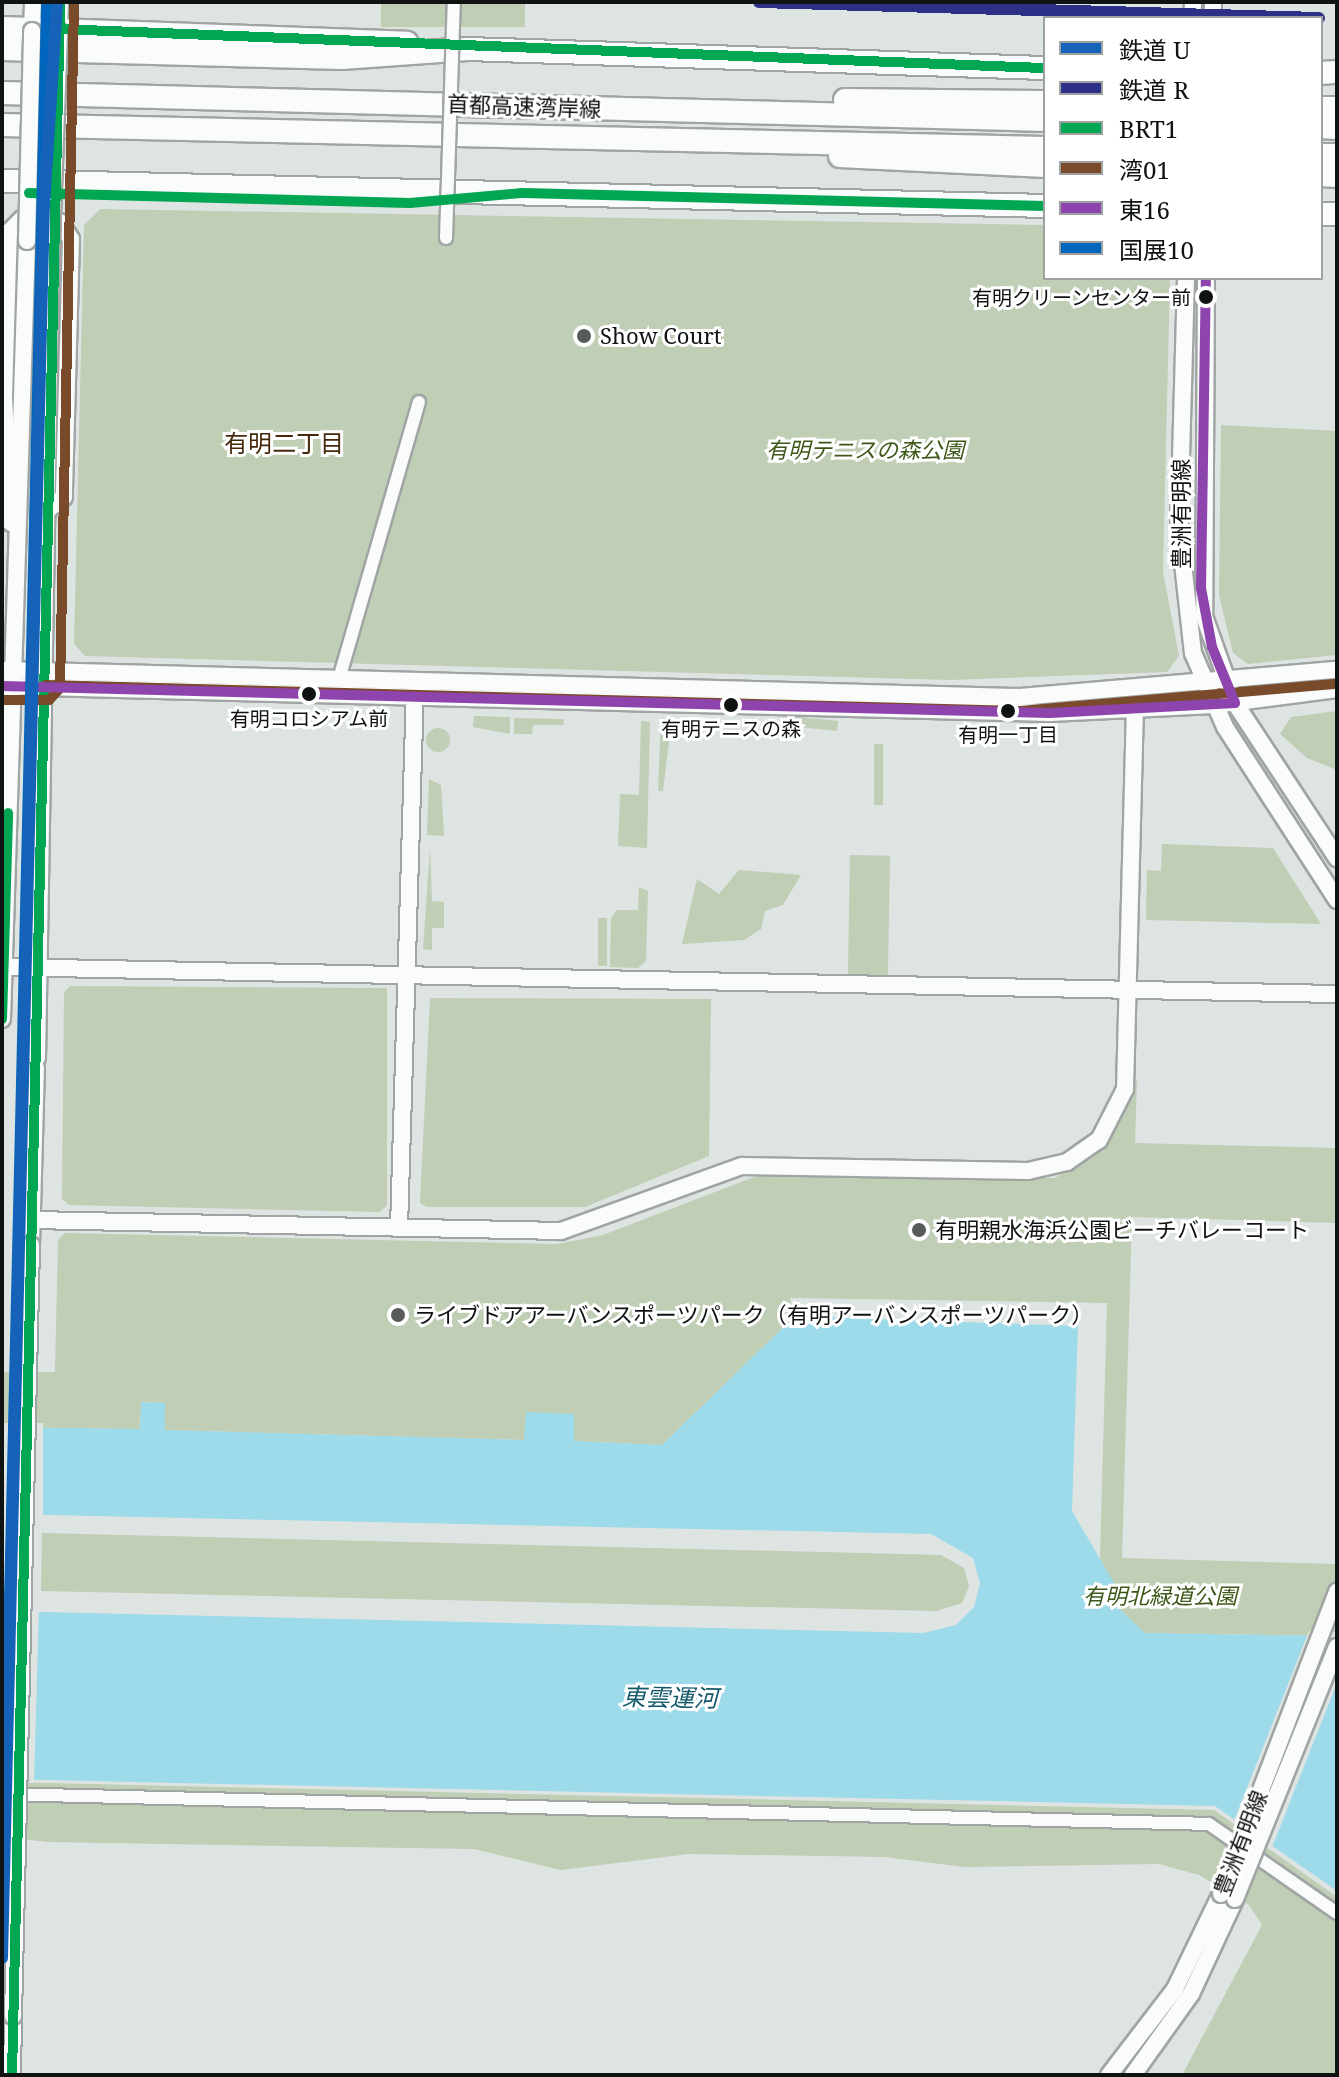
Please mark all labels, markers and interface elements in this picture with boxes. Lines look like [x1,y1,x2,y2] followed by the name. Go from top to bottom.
[1043,16,1323,280] legend
[1119,33,1190,66] text: 鉄道 U
[1119,73,1189,106] text: 鉄道 R
[447,90,601,122] street label: 首都高速湾岸線
[1119,112,1178,145] text: BRT1
[1119,153,1170,186] text: 湾01
[1119,193,1170,226] text: 東16
[1119,233,1194,266] text: 国展10
[971,285,1191,309] place label: 有明クリーンセンター前
[1198,289,1214,305] marker: 有明クリーンセンター前
[600,323,722,349] place label: Show Court
[575,327,593,345] marker: Show Court
[224,429,344,457] district label: 有明二丁目
[766,437,964,463] park label: 有明テニスの森公園
[1168,459,1194,569] street label: 豊洲有明線
[301,686,317,702] marker: 有明コロシアム前
[723,697,739,713] marker: 有明テニスの森
[1000,703,1016,719] marker: 有明一丁目
[229,706,389,730] place label: 有明コロシアム前
[661,716,801,740] place label: 有明テニスの森
[958,722,1058,746] place label: 有明一丁目
[935,1217,1309,1243] place label: 有明親水海浜公園ビーチバレーコート
[910,1221,928,1239] marker: 有明親水海浜公園ビーチバレーコート
[414,1302,1093,1328] place label: ライブドアアーバンスポーツパーク（有明アーバンスポーツパーク）
[389,1306,407,1324] marker: ライブドアアーバンスポーツパーク（有明アーバンスポーツパーク）
[1083,1583,1237,1609] park label: 有明北緑道公園
[622,1682,718,1712] water label: 東雲運河
[1208,1787,1272,1899] street label: 豊洲有明線

